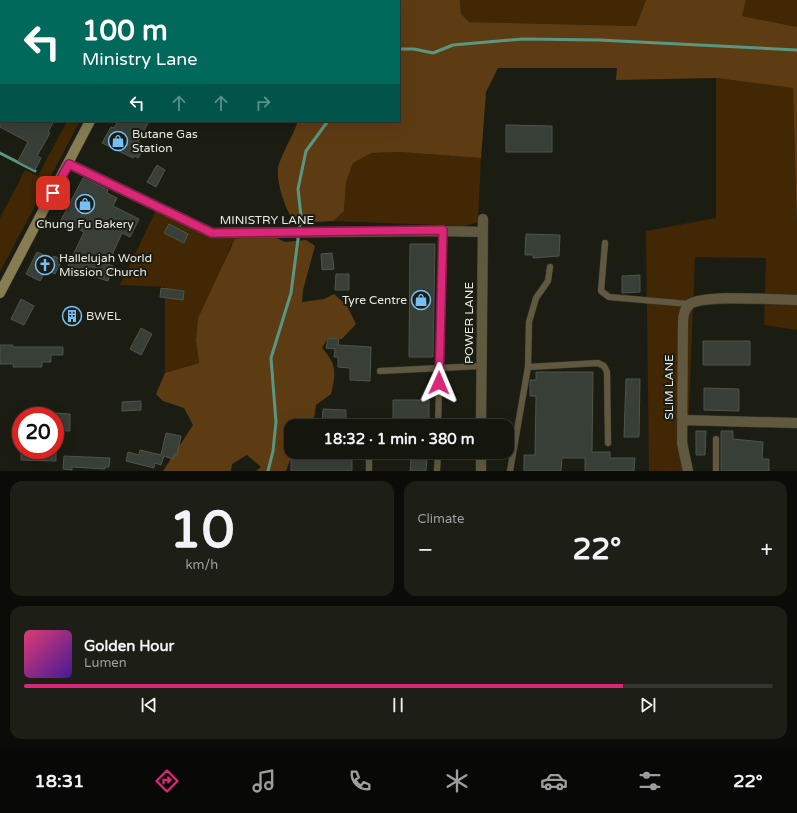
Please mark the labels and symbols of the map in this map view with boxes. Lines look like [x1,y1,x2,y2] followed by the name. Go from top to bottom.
[132,127,198,155] place label: Butane Gas Station
[107,130,129,152] shop icon: Butane Gas Station
[36,176,70,210] pin
[74,193,96,215] shop icon: Chung Fu Bakery
[220,213,315,227] street label: MINISTRY LANE
[36,217,134,231] place label: Chung Fu Bakery
[59,251,152,279] place label: Hallelujah World Mission Church
[34,254,56,276] church icon: Hallelujah World Mission Church
[462,282,476,364] street label: POWER LANE
[410,289,432,311] shop icon: Tyre Centre
[342,293,407,307] place label: Tyre Centre
[61,305,83,327] building icon: BWEL
[86,309,121,323] place label: BWEL
[662,354,676,420] street label: SLIM LANE
[418,362,460,404] position arrow
[12,407,64,459] speed limit sign: 20

